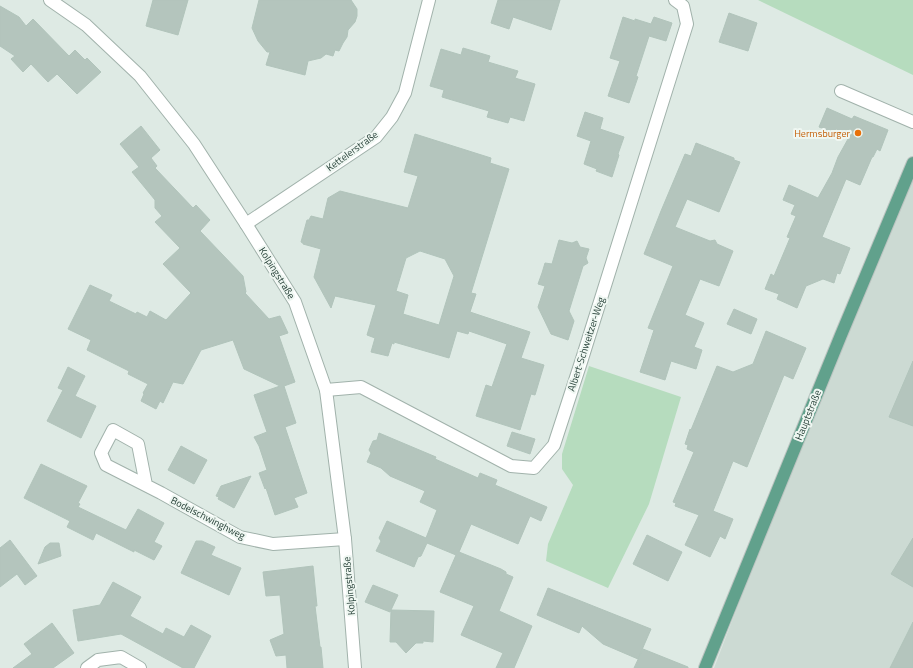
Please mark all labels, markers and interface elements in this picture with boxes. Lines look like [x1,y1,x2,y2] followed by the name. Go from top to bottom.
[794,126,851,141] place label: Hermsburger
[323,127,381,175] street label: Kettelerstraße
[853,128,863,138] marker: Hermsburger
[255,244,299,302] street label: Kolpingstraße
[564,295,608,393] street label: Albert-Schweitzer-Weg
[791,388,825,442] street label: Hauptstraße
[168,493,248,543] street label: Bodelschwinghweg
[339,556,359,616] street label: Kolpingstraße

